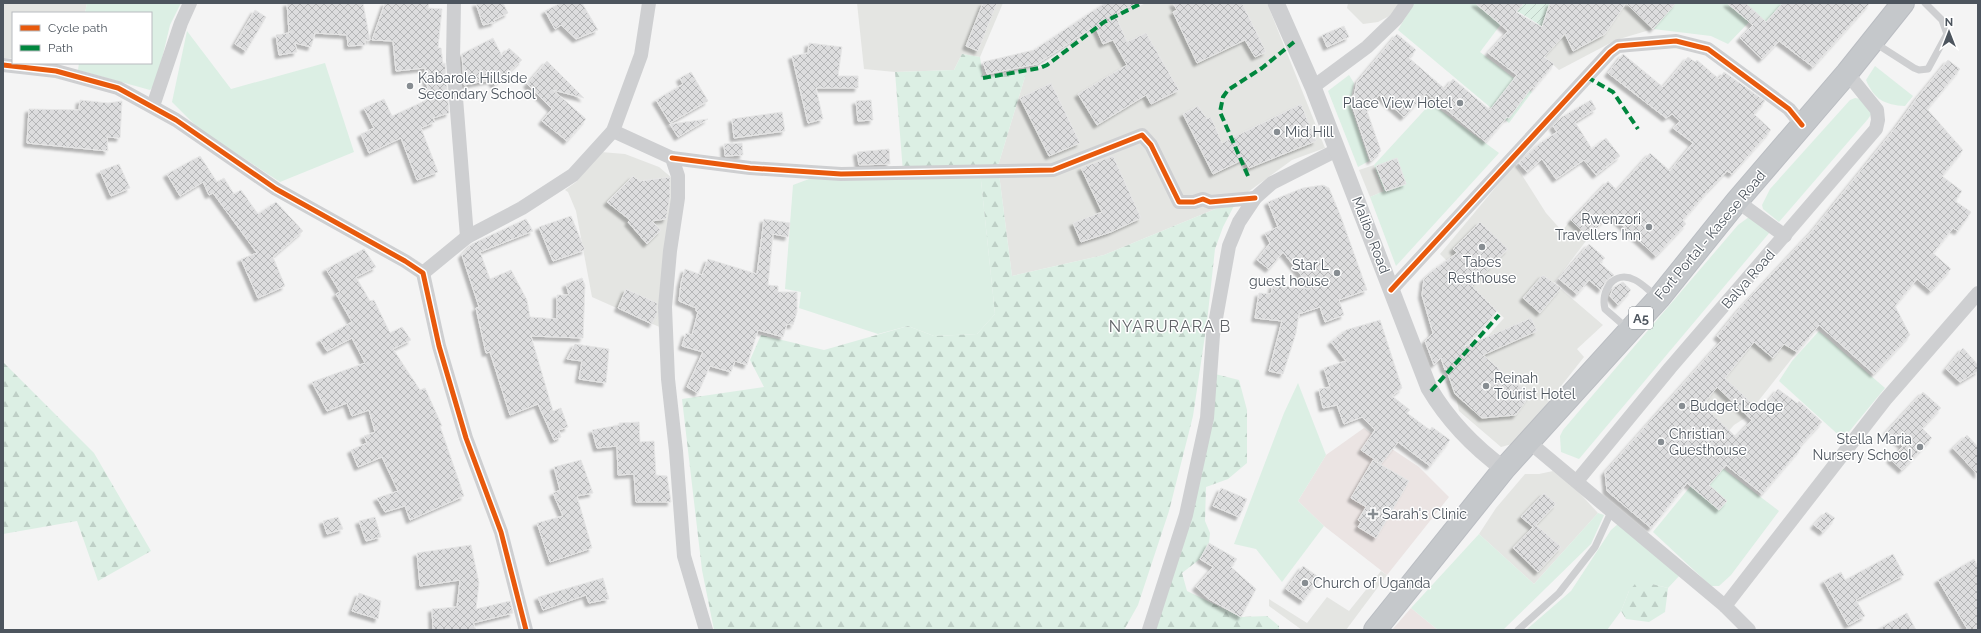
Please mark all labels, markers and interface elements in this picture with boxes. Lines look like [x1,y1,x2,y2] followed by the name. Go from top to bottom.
[12,12,152,64] legend
[1929,12,1969,52] north arrow
[1945,16,1953,29] text: N
[48,21,107,35] text: Cycle path
[48,41,73,55] text: Path
[418,70,536,102] place label: Kabarole Hillside Secondary School
[405,81,415,91] marker: Kabarole Hillside Secondary School
[1343,95,1452,111] place label: Place View Hotel
[1455,98,1465,108] marker: Place View Hotel
[1285,124,1334,140] place label: Mid Hill
[1272,127,1282,137] marker: Mid Hill
[1651,167,1769,303] street label: Fort Portal - Kasese Road
[1349,194,1393,276] street label: Malibo Road
[1555,211,1641,243] place label: Rwenzori Travellers Inn
[1644,222,1654,232] marker: Rwenzori Travellers Inn
[1477,242,1487,252] marker: Tabes Resthouse
[1718,246,1778,312] street label: Balya Road
[1448,254,1516,286] place label: Tabes Resthouse
[1249,257,1329,289] place label: Star L guest house
[1332,268,1342,278] marker: Star L guest house
[1629,307,1653,329] road number: A5
[1109,317,1231,336] district label: NYARURARA B
[1494,370,1576,402] place label: Reinah Tourist Hotel
[1481,381,1491,391] marker: Reinah Tourist Hotel
[1690,398,1783,414] place label: Budget Lodge
[1677,401,1687,411] marker: Budget Lodge
[1669,426,1747,458] place label: Christian Guesthouse
[1812,431,1912,463] place label: Stella Maria Nursery School
[1656,437,1666,447] marker: Christian Guesthouse
[1915,442,1925,452] marker: Stella Maria Nursery School
[1382,506,1467,522] place label: Sarah's Clinic
[1367,508,1379,520] marker: Sarah's Clinic
[1313,575,1431,591] place label: Church of Uganda
[1300,578,1310,588] marker: Church of Uganda

